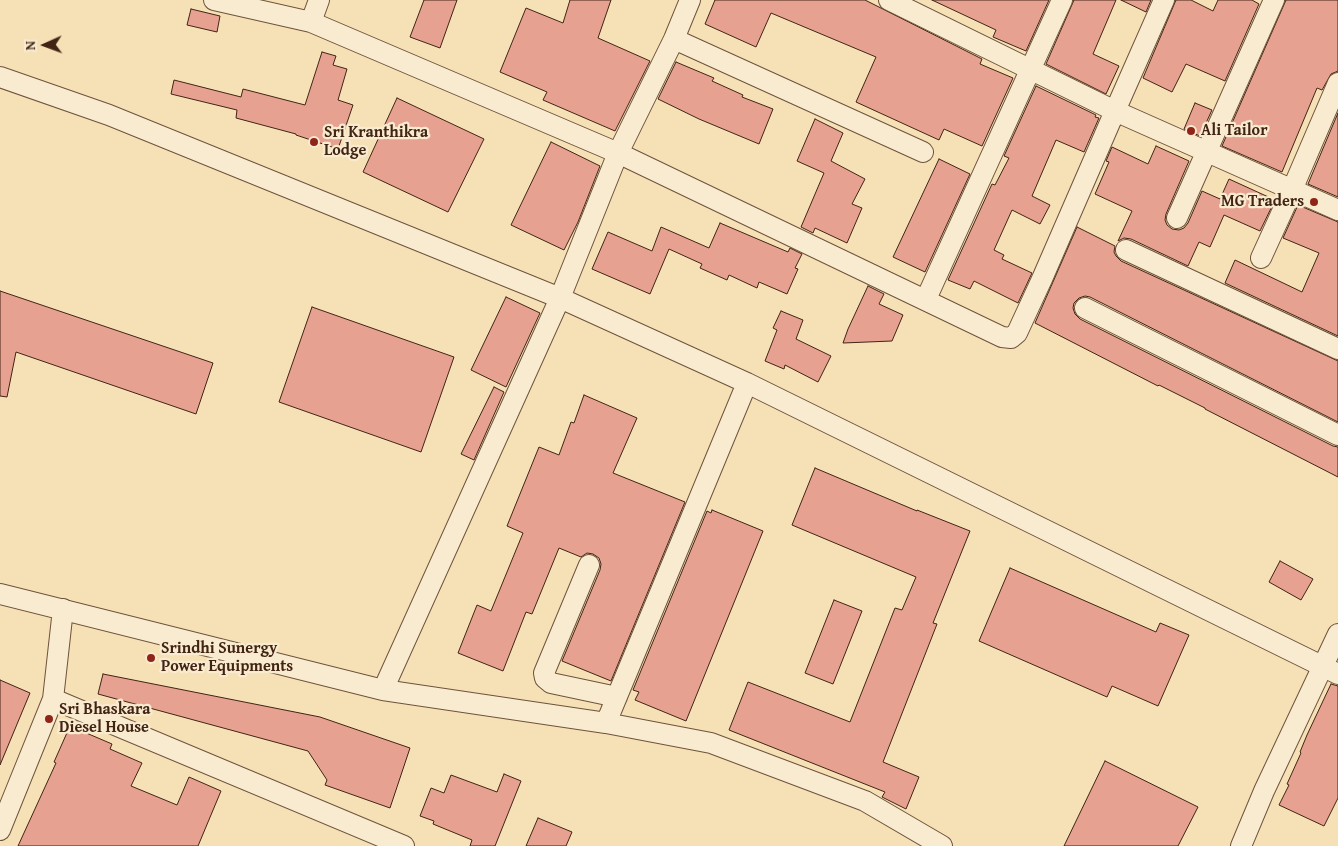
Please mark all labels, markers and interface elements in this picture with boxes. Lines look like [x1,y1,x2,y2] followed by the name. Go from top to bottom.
[20,20,70,70] north arrow
[20,41,40,51] text: N
[1201,121,1267,141] place label: Ali Tailor
[324,123,428,161] place label: Sri Kranthikra Lodge
[1185,125,1197,137] marker: Ali Tailor
[308,136,320,148] marker: Sri Kranthikra Lodge
[1221,192,1304,212] place label: MG Traders
[1308,196,1320,208] marker: MG Traders
[161,639,293,677] place label: Srindhi Sunergy Power Equipments
[145,652,157,664] marker: Srindhi Sunergy Power Equipments
[59,700,150,738] place label: Sri Bhaskara Diesel House
[43,713,55,725] marker: Sri Bhaskara Diesel House

